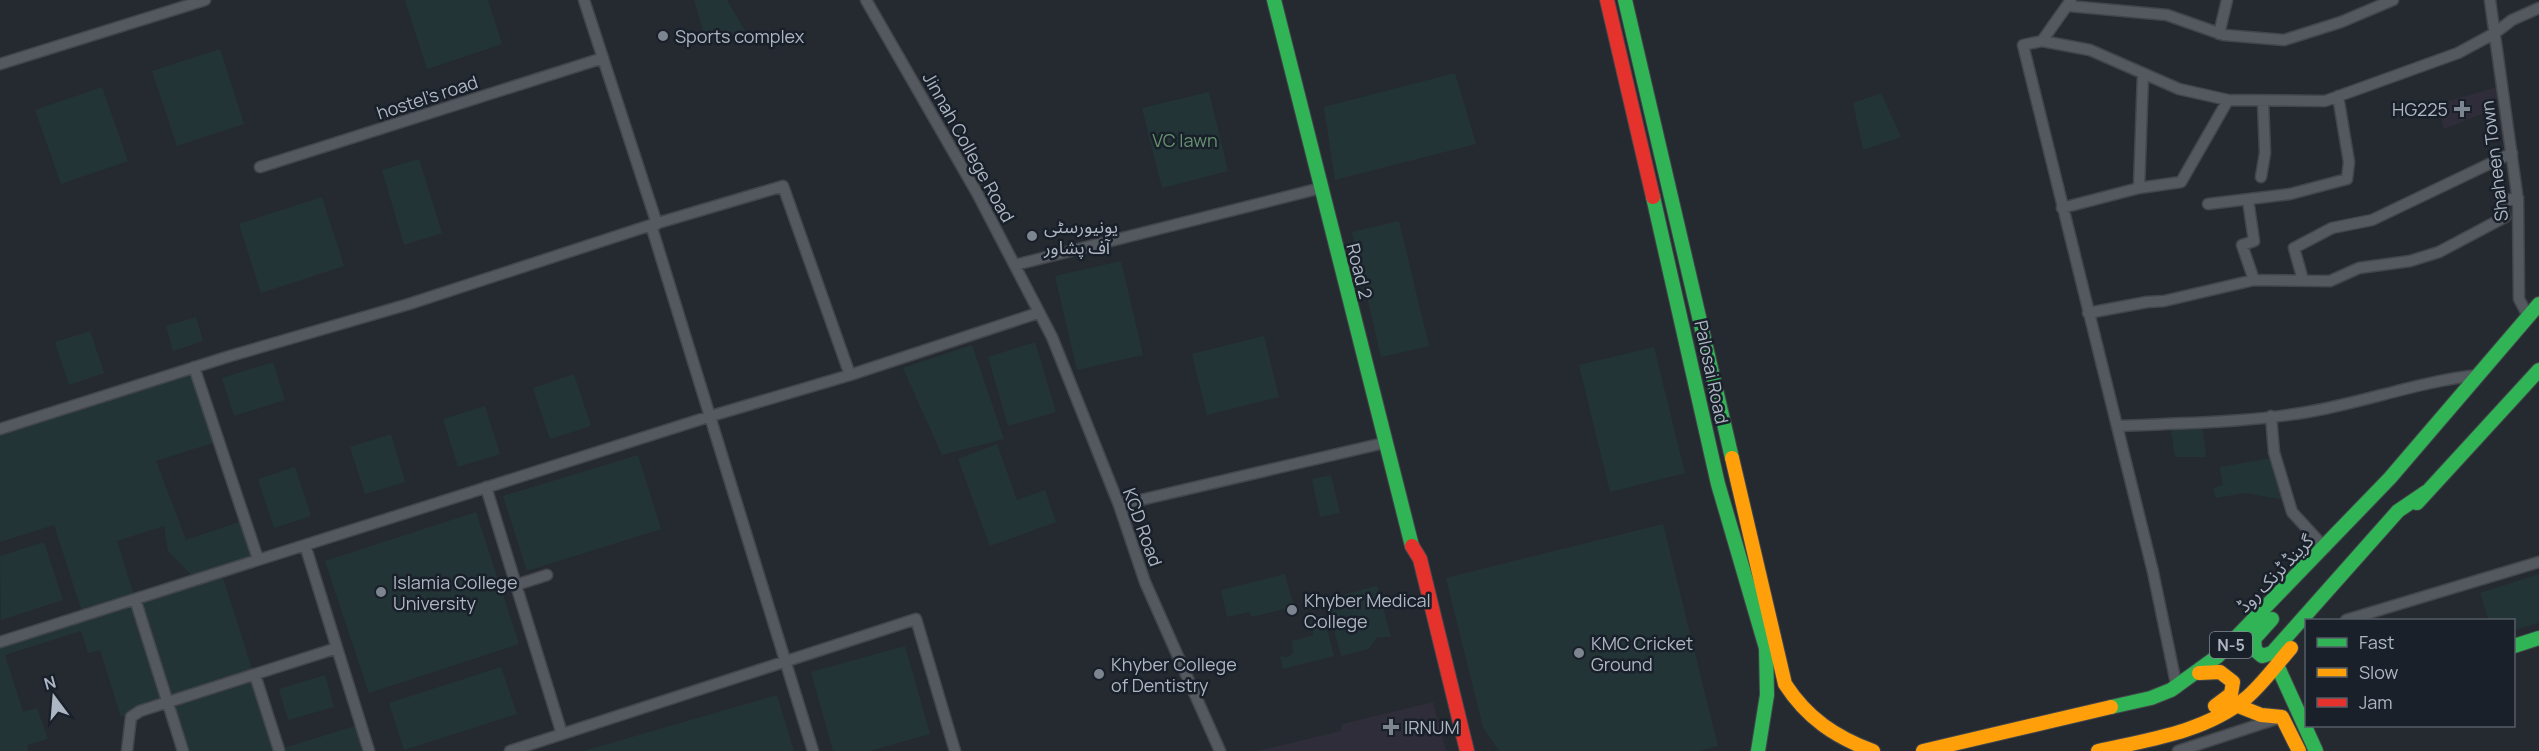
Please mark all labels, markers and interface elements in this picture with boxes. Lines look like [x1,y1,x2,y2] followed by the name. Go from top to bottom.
[675,24,805,48] place label: Sports complex
[656,29,670,43] marker: Sports complex
[918,68,1020,226] street label: Jinnah College Road
[373,69,481,125] street label: hostel's road
[2392,97,2448,121] place label: HG225
[2475,99,2513,223] street label: Shaheen Town
[2453,100,2471,118] marker: HG225
[1152,128,1218,152] park label: VC lawn
[1043,214,1118,259] place label: یونیورسٹی آف پشاور
[1025,229,1039,243] marker: یونیورسٹی آف پشاور
[1342,241,1378,301] street label: Road 2
[1689,318,1735,426] street label: Palosai Road
[1118,484,1168,570] street label: KCD Road
[2232,528,2319,617] street label: گرینڈ ٹرنک روڈ
[393,570,518,615] place label: Islamia College University
[374,585,388,599] marker: Islamia College University
[1304,588,1431,633] place label: Khyber Medical College
[1285,603,1299,617] marker: Khyber Medical College
[2305,619,2515,727] legend
[2359,630,2394,654] text: Fast
[1591,631,1693,676] place label: KMC Cricket Ground
[2210,632,2252,658] road number: N-5
[1572,646,1586,660] marker: KMC Cricket Ground
[1111,652,1237,697] place label: Khyber College of Dentistry
[2359,660,2399,684] text: Slow
[24,667,84,727] north arrow
[1092,667,1106,681] marker: Khyber College of Dentistry
[41,670,58,695] text: N
[2359,690,2393,714] text: Jam
[1404,715,1460,739] place label: IRNUM
[1382,718,1400,736] marker: IRNUM

